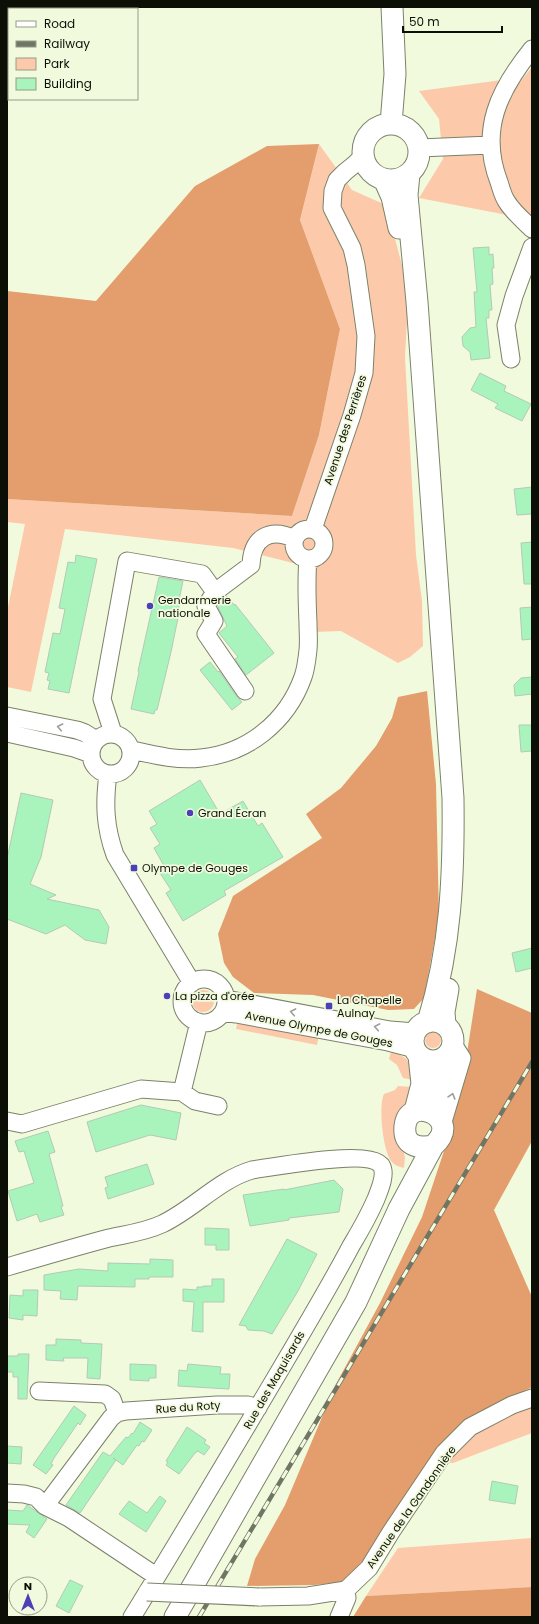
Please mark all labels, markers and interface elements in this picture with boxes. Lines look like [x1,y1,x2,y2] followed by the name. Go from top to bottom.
[8,8,138,100] legend
[403,8,502,34] scale bar
[409,13,440,30] text: 50 m
[44,15,75,32] text: Road
[44,35,90,52] text: Railway
[44,55,71,72] text: Park
[44,75,92,92] text: Building
[320,373,370,487] street label: Avenue des Perrières
[158,592,231,621] place label: Gendarmerie nationale
[145,601,155,611] marker: Gendarmerie nationale
[57,723,63,731] one-way arrow
[198,805,266,821] place label: Grand Écran
[185,808,195,818] marker: Grand Écran
[142,860,248,876] place label: Olympe de Gouges
[129,863,139,873] marker: Olympe de Gouges
[175,988,255,1004] place label: La pizza d'orée
[162,991,172,1001] marker: La pizza d'orée
[337,992,402,1021] place label: La Chapelle Aulnay
[324,1001,334,1011] marker: La Chapelle Aulnay
[244,1007,394,1051] street label: Avenue Olympe de Gouges
[290,1008,297,1016] one-way arrow
[374,1024,380,1032] one-way arrow
[447,1092,456,1099] one-way arrow
[239,1328,309,1432] street label: Rue des Maquisards
[155,1397,222,1417] street label: Rue du Roty
[362,1442,460,1572] street label: Avenue de la Gandonnière
[8,1576,48,1616] north arrow
[24,1578,32,1594] text: N

